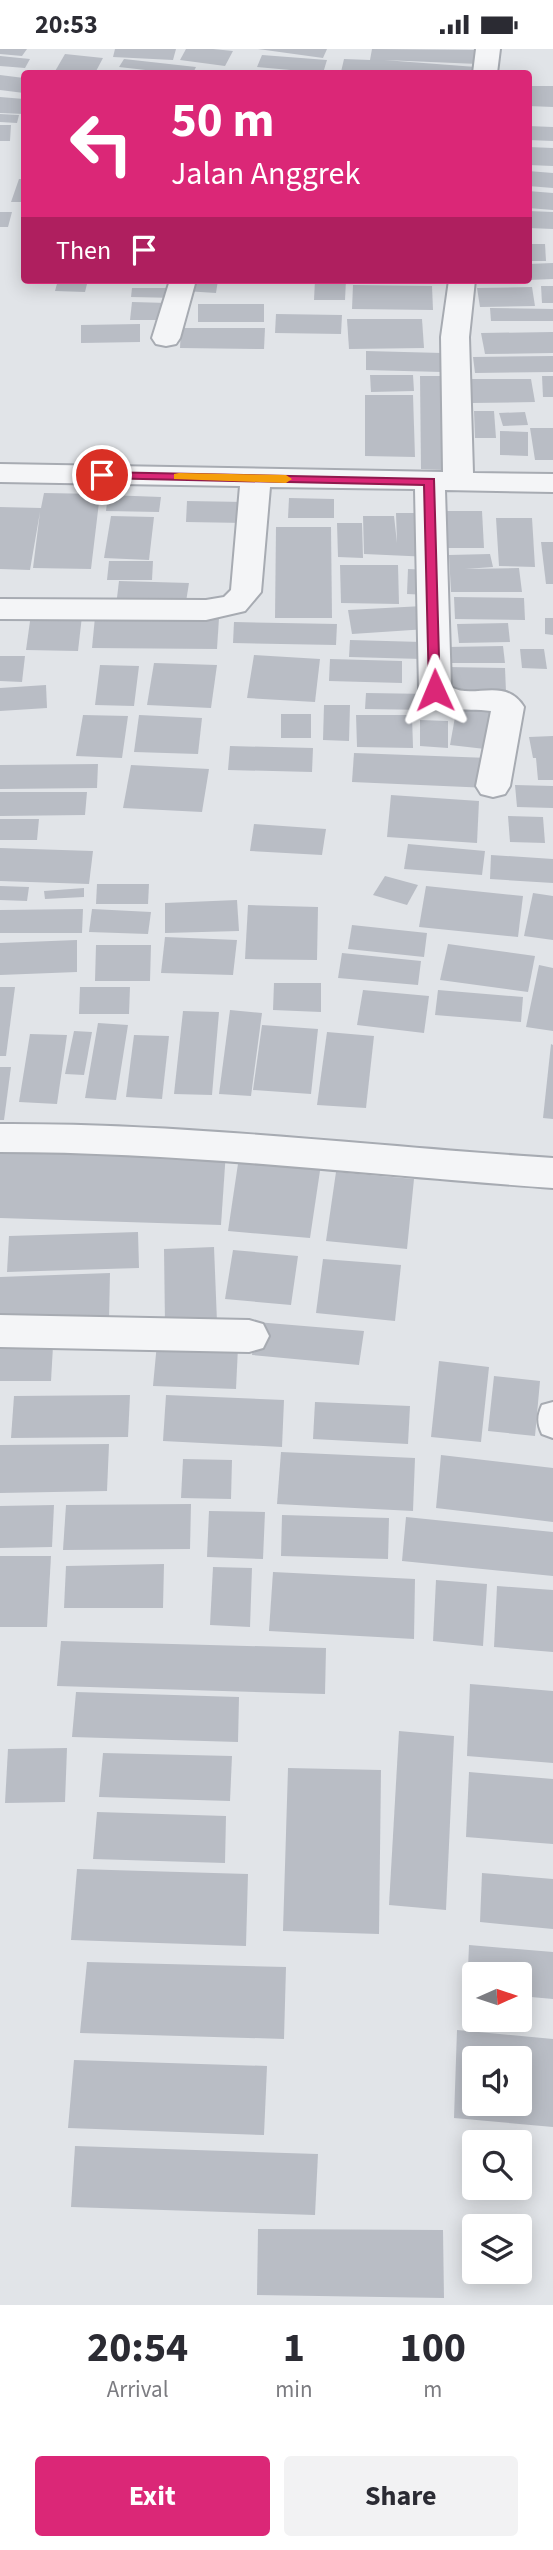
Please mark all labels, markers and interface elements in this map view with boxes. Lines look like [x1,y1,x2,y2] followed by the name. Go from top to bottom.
[35,6,98,43] text: 20:53
[171,86,275,156] text: 50 m
[56,98,147,189] icon: left
[171,151,360,197] text: Jalan Anggrek
[125,231,163,269] icon: arrive
[56,232,111,269] text: Then
[72,445,132,505] pin
[83,456,121,494] icon: arrive
[398,653,472,727] position arrow
[462,1962,532,2032] north arrow
[462,1962,532,2284] map controls
[462,2046,532,2116] button: sound
[462,2130,532,2200] button: search
[462,2214,532,2284] button: layers
[87,2318,188,2378] text: 20:54
[283,2318,305,2378] text: 1
[399,2318,466,2378] text: 100
[107,2373,169,2406] text: Arrival
[275,2373,313,2406] text: min
[423,2373,442,2406] text: m
[35,2456,270,2536] button: Exit
[284,2456,518,2536] button: Share

